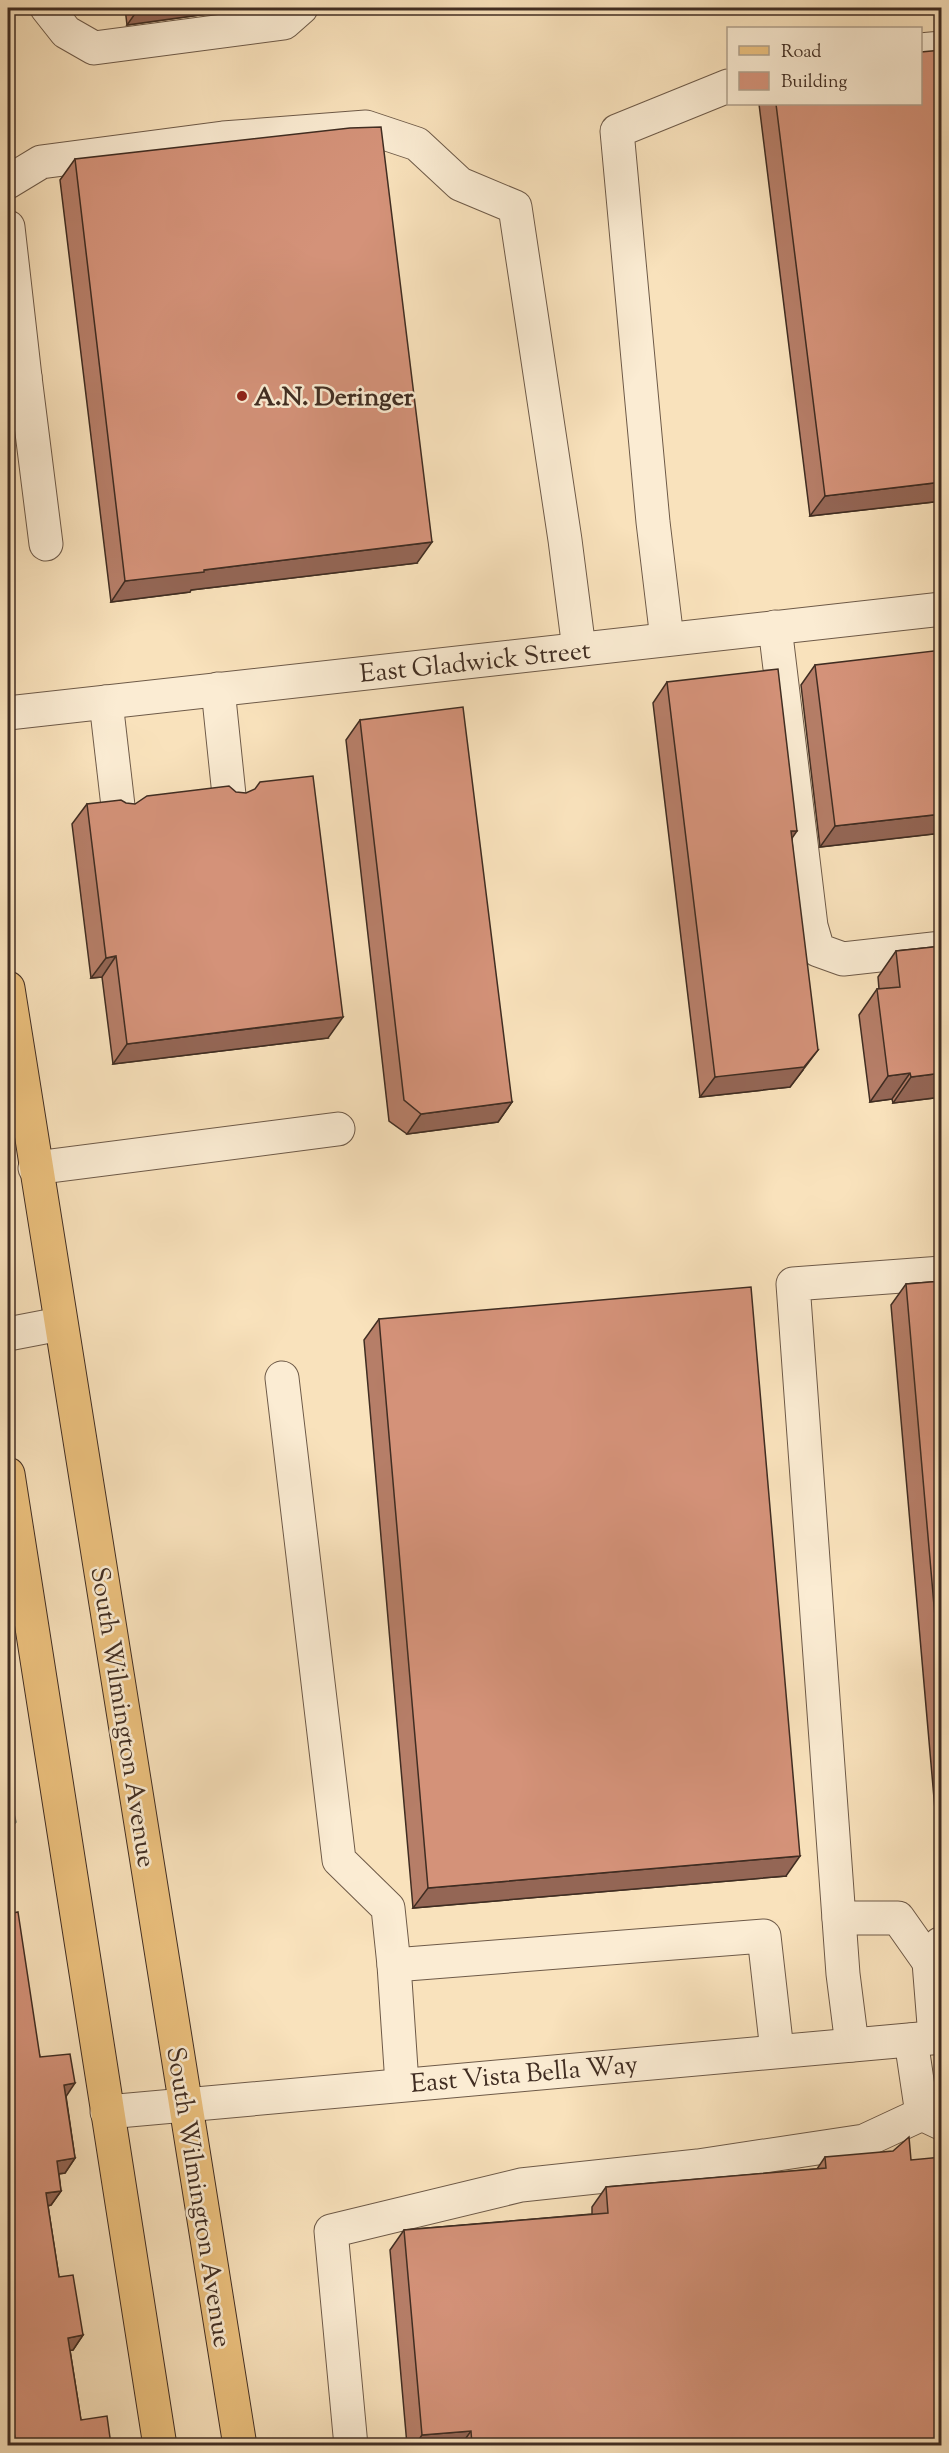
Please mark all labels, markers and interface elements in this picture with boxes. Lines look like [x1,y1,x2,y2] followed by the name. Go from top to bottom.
[727,27,922,105] legend
[781,40,821,66] text: Road
[781,70,847,96] text: Building
[254,380,414,417] place label: A.N. Deringer
[235,389,249,403] marker: A.N. Deringer
[358,633,593,694] street label: East Gladwick Street
[79,1564,164,1870] street label: South Wilmington Avenue
[155,2044,240,2350] street label: South Wilmington Avenue
[409,2047,640,2104] street label: East Vista Bella Way

